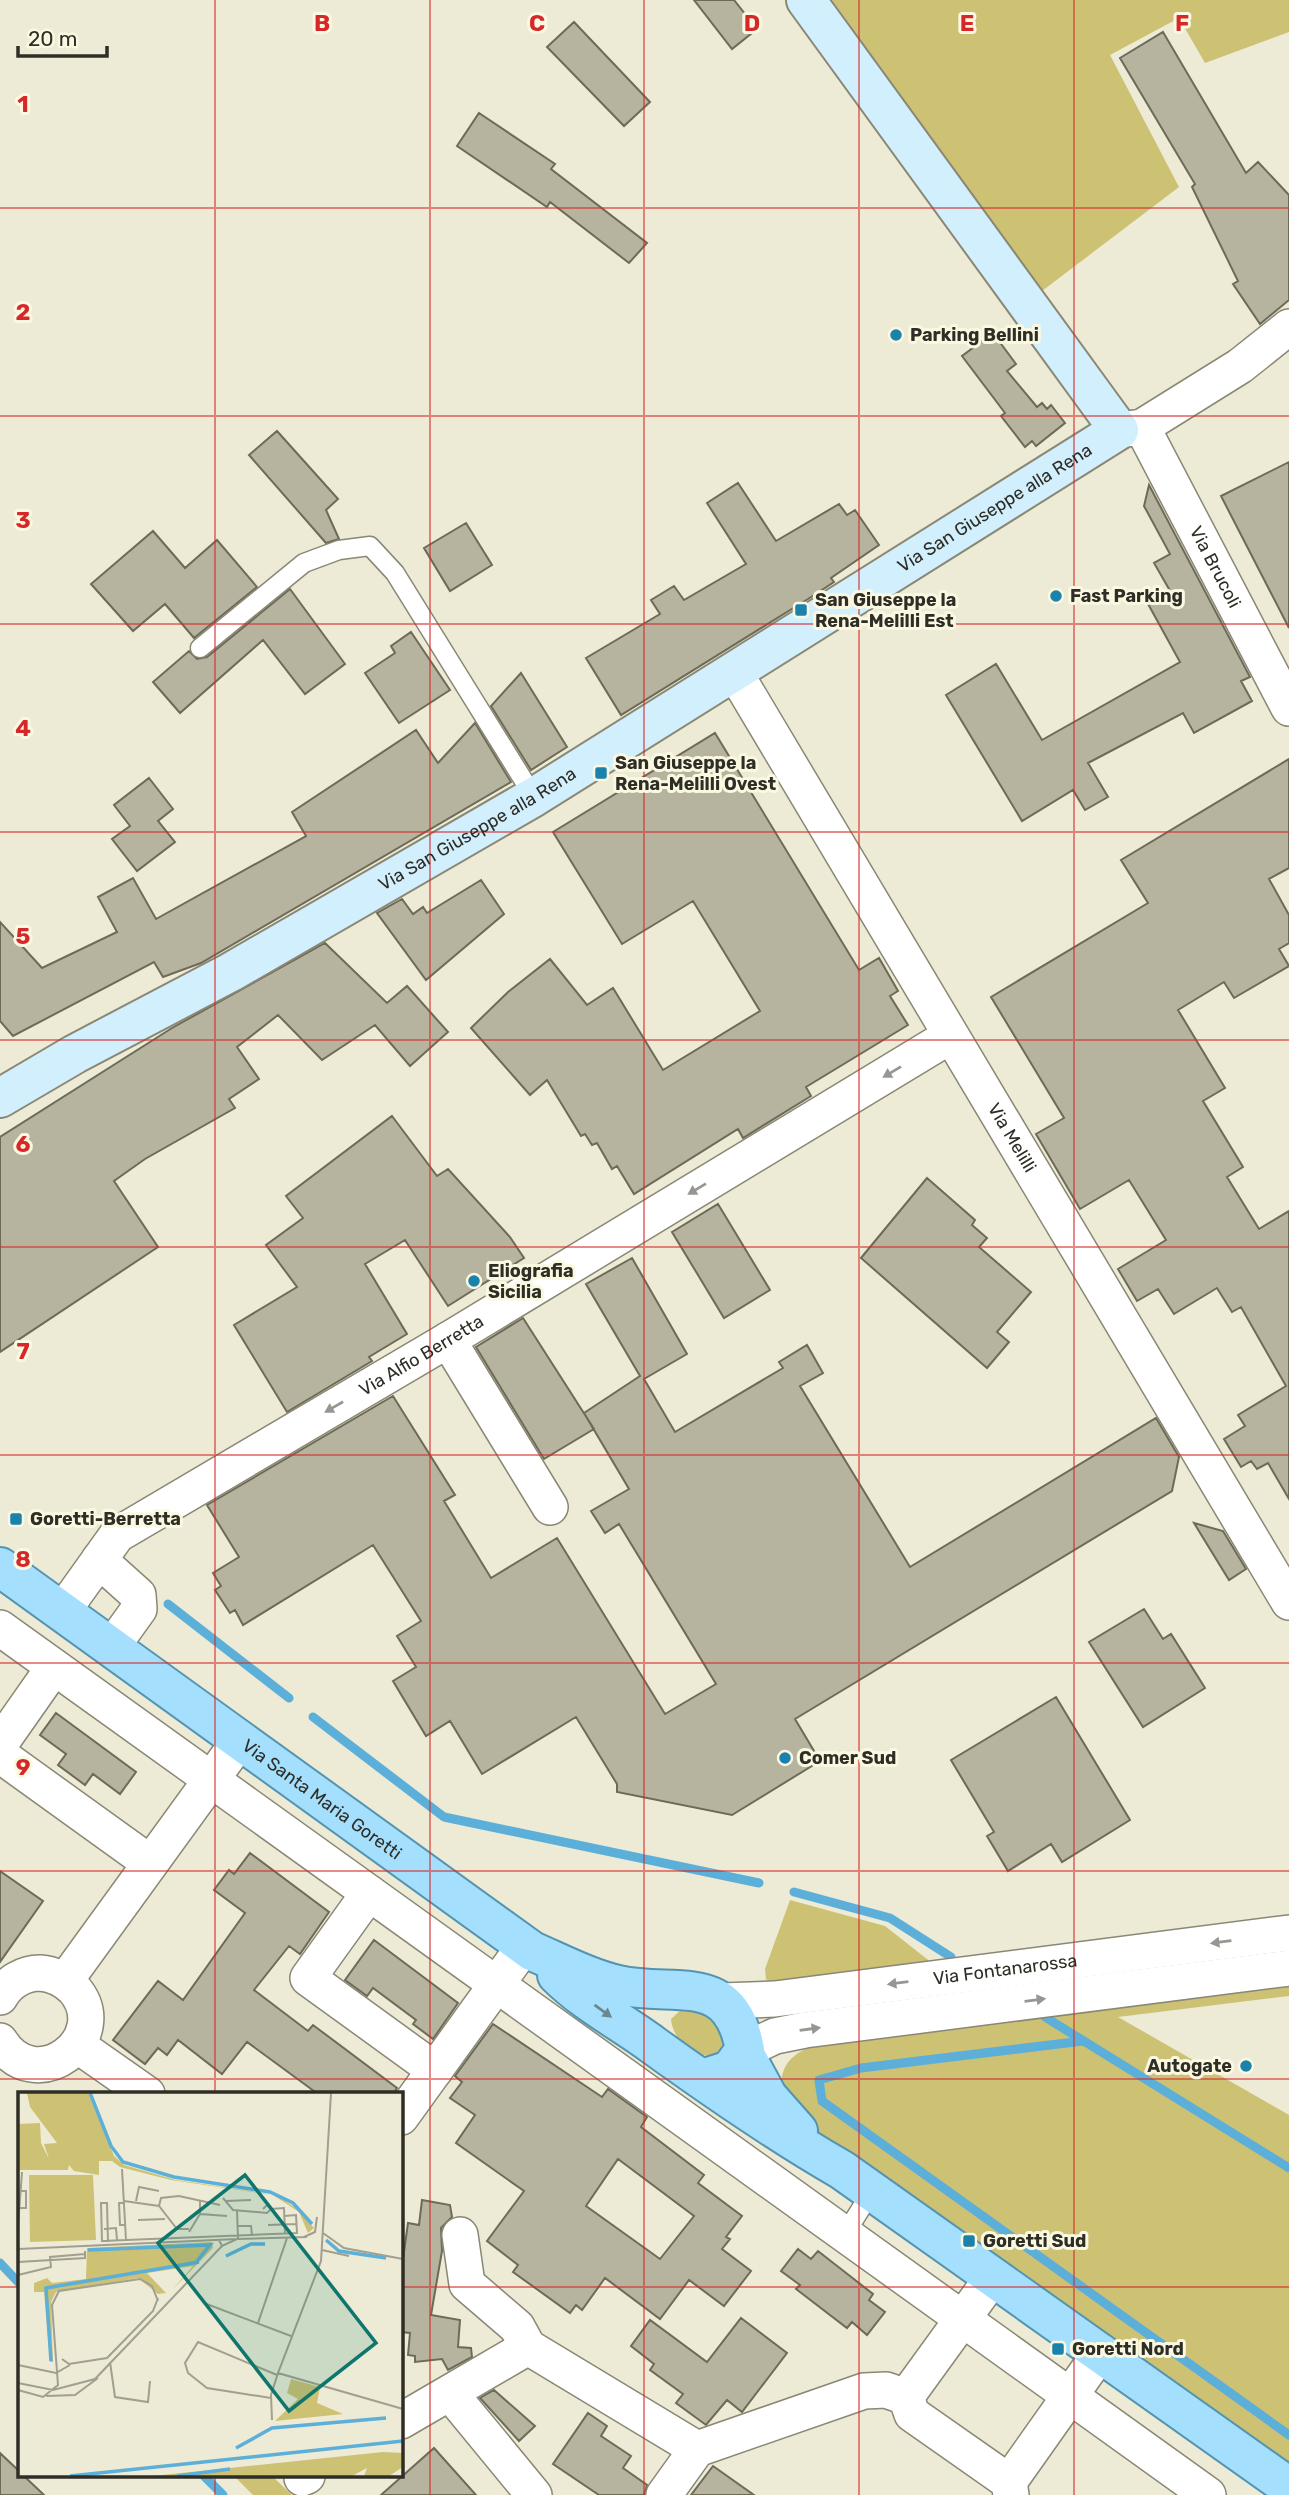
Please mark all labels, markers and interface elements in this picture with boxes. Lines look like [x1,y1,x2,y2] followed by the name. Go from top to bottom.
[314,9,330,37] text: B
[529,9,545,37] text: C
[744,9,760,37] text: D
[960,9,974,37] text: E
[1175,9,1189,37] text: F
[18,14,107,58] scale bar
[28,26,77,51] text: 20 m
[17,90,29,118] text: 1
[16,298,30,326] text: 2
[910,324,1039,346] place label: Parking Bellini
[888,327,904,343] marker: Parking Bellini
[893,439,1096,577] street label: Via San Giuseppe alla Rena
[15,506,31,534] text: 3
[1185,522,1246,612] street label: Via Brucoli
[1070,585,1183,607] place label: Fast Parking
[1048,588,1064,604] marker: Fast Parking
[815,589,956,632] place label: San Giuseppe la Rena-Melilli Est
[793,602,809,618] marker: San Giuseppe la Rena-Melilli Est
[15,714,31,742] text: 4
[615,752,776,795] place label: San Giuseppe la Rena-Melilli Ovest
[375,762,580,895] street label: Via San Giuseppe alla Rena
[593,765,609,781] marker: San Giuseppe la Rena-Melilli Ovest
[16,922,31,950] text: 5
[883,1065,902,1078] one-way arrow
[983,1099,1041,1176] street label: Via Melilli
[16,1130,31,1158] text: 6
[688,1183,707,1196] one-way arrow
[488,1260,574,1303] place label: Eliografia Sicilia
[466,1273,482,1289] marker: Eliografia Sicilia
[355,1310,488,1401] street label: Via Alfio Berretta
[16,1337,30,1365] text: 7
[324,1401,344,1413] one-way arrow
[30,1508,181,1530] place label: Goretti-Berretta
[8,1511,24,1527] marker: Goretti-Berretta
[15,1545,31,1573] text: 8
[238,1734,406,1864] street label: Via Santa Maria Goretti
[799,1747,896,1769] place label: Comer Sud
[777,1750,793,1766] marker: Comer Sud
[16,1753,30,1781] text: 9
[1210,1936,1232,1947] one-way arrow
[932,1949,1078,1990] street label: Via Fontanarossa
[887,1978,909,1989] one-way arrow
[1024,1995,1046,2006] one-way arrow
[594,2003,612,2017] one-way arrow
[799,2024,821,2035] one-way arrow
[1147,2055,1232,2077] place label: Autogate
[1238,2058,1254,2074] marker: Autogate
[18,2092,402,2478] inset map
[983,2230,1086,2252] place label: Goretti Sud
[961,2233,977,2249] marker: Goretti Sud
[1072,2338,1184,2360] place label: Goretti Nord
[1050,2341,1066,2357] marker: Goretti Nord

